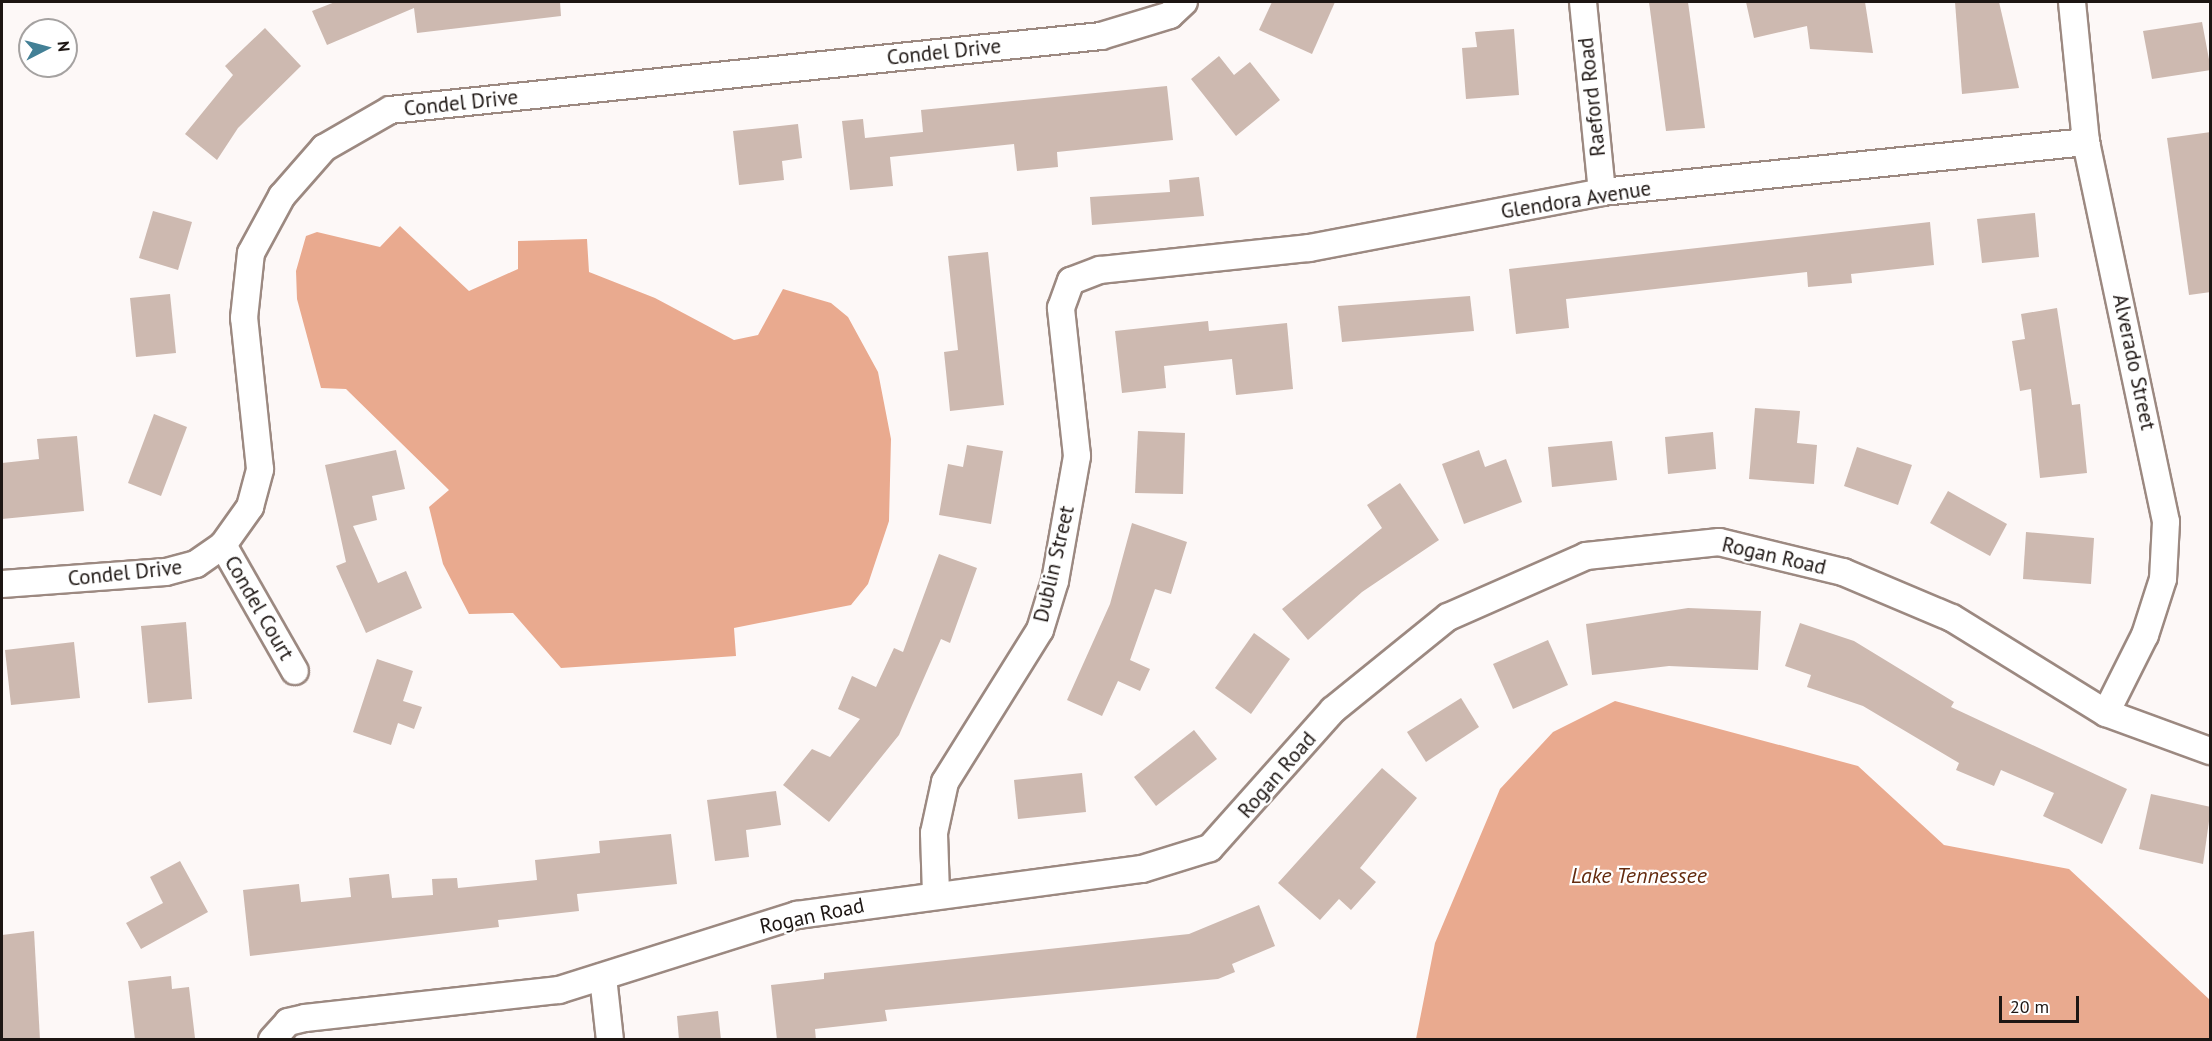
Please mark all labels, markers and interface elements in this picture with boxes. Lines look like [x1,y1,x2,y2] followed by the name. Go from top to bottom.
[18,18,78,78] north arrow
[886,33,1002,71] street label: Condel Drive
[1573,36,1611,158] street label: Raeford Road
[53,40,74,53] text: N
[403,84,519,122] street label: Condel Drive
[1499,176,1653,224] street label: Glendora Avenue
[2107,292,2161,432] street label: Alverado Street
[1028,503,1080,625] street label: Dublin Street
[1720,532,1828,580] street label: Rogan Road
[219,551,299,665] street label: Condel Court
[67,554,183,592] street label: Condel Drive
[1233,727,1321,823] street label: Rogan Road
[1571,863,1707,889] water label: Lake Tennessee
[758,893,866,939] street label: Rogan Road
[2002,984,2082,1022] scale bar
[2010,995,2049,1018] text: 20 m

